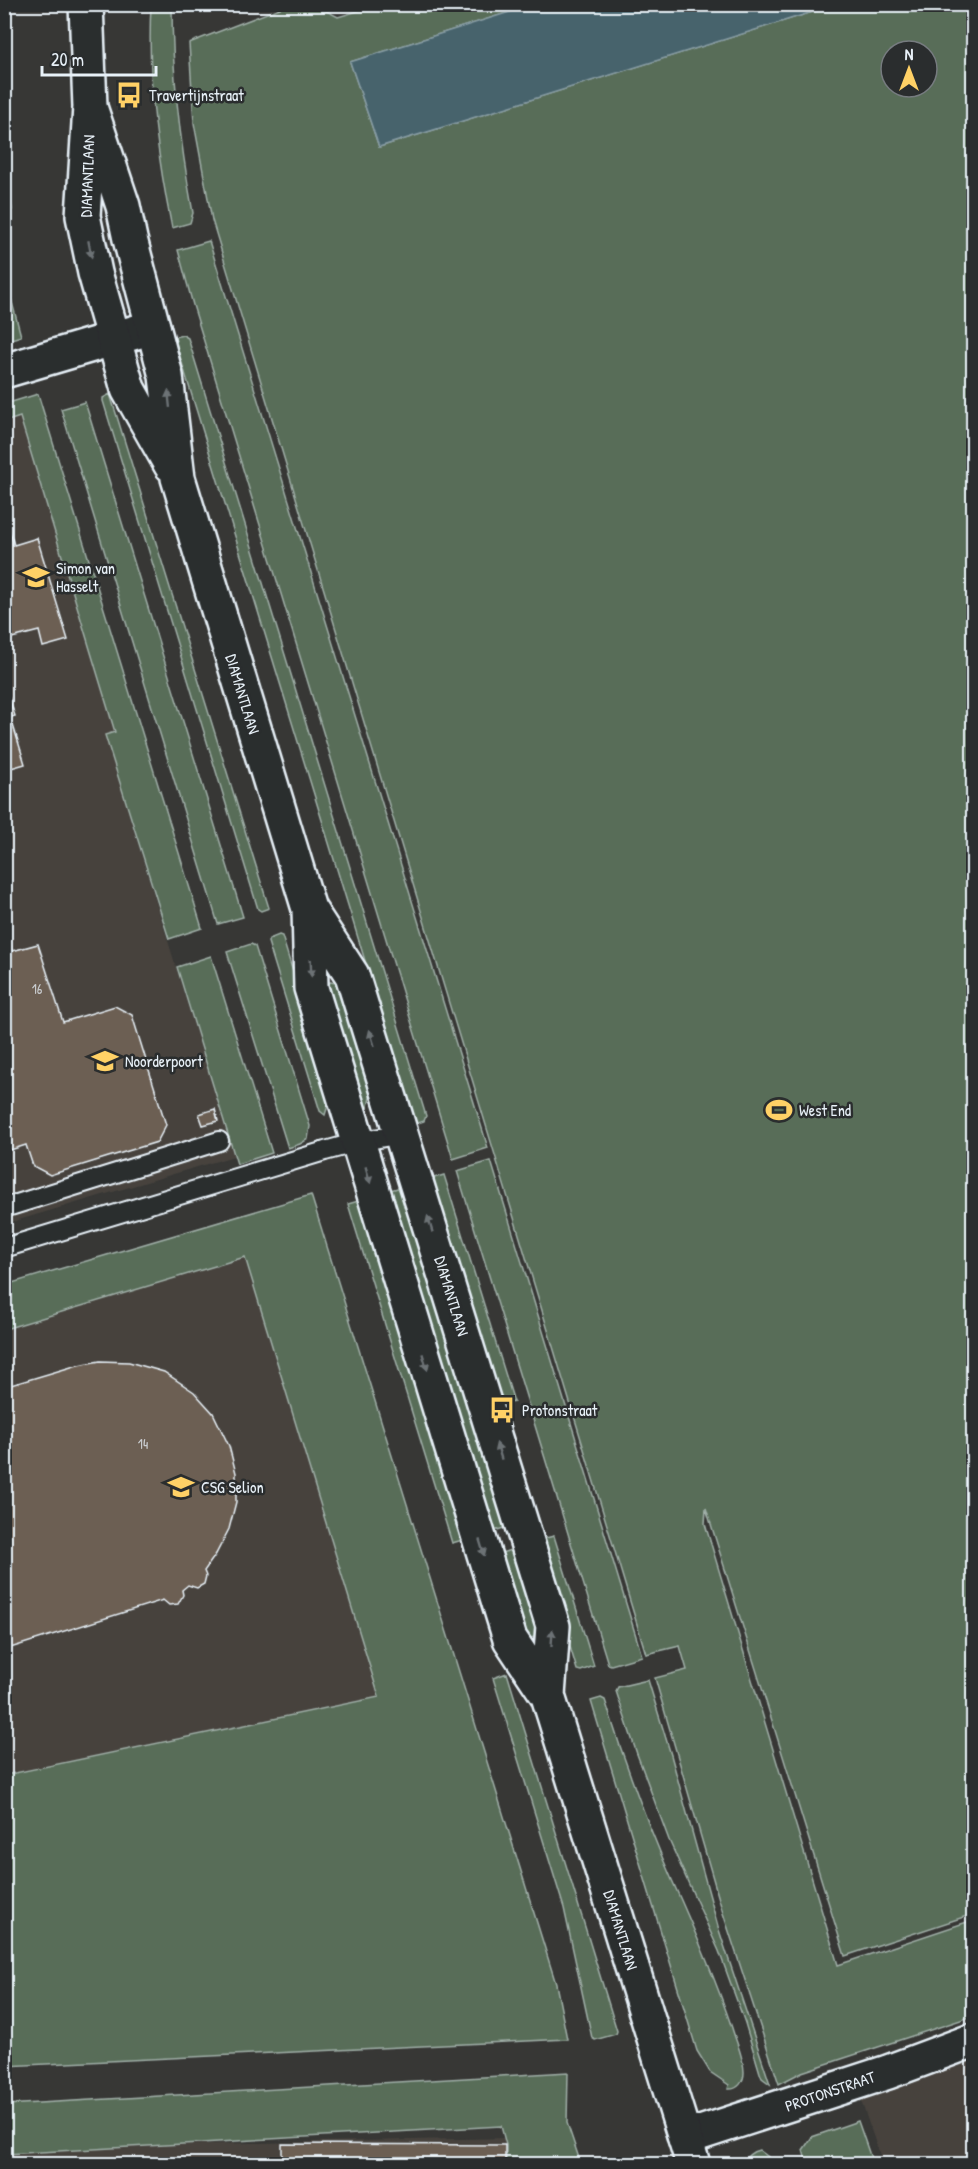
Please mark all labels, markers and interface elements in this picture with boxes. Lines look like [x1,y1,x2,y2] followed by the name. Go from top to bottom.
[42,39,156,77] scale bar
[879,39,939,99] north arrow
[905,43,914,65] text: N
[51,47,84,72] text: 20 m
[114,80,144,110] bus stop icon: Travertijnstraat
[149,84,244,106] place label: Travertijnstraat
[75,134,99,218] street label: DIAMANTLAAN
[86,240,95,259] one-way arrow
[164,389,174,408] one-way arrow
[56,557,115,597] place label: Simon van Hasselt
[21,562,51,592] school or university icon: Simon van Hasselt
[220,651,266,737] street label: DIAMANTLAAN
[306,958,315,977] one-way arrow
[32,979,43,998] house number: 16
[367,1029,376,1047] one-way arrow
[90,1046,120,1076] school or university icon: Noorderpoort
[125,1050,203,1072] place label: Noorderpoort
[764,1095,794,1125] sports icon: West End
[799,1099,851,1121] place label: West End
[364,1167,373,1185] one-way arrow
[424,1215,434,1233] one-way arrow
[429,1253,475,1339] street label: DIAMANTLAAN
[421,1353,430,1371] one-way arrow
[487,1395,517,1425] bus stop icon: Protonstraat
[522,1399,598,1421] place label: Protonstraat
[138,1434,148,1453] house number: 14
[494,1442,503,1460] one-way arrow
[166,1472,196,1502] school or university icon: CSG Selion
[201,1476,264,1498] place label: CSG Selion
[478,1540,487,1558] one-way arrow
[547,1628,557,1647] one-way arrow
[598,1887,644,1973] street label: DIAMANTLAAN
[782,2065,878,2117] street label: PROTONSTRAAT

